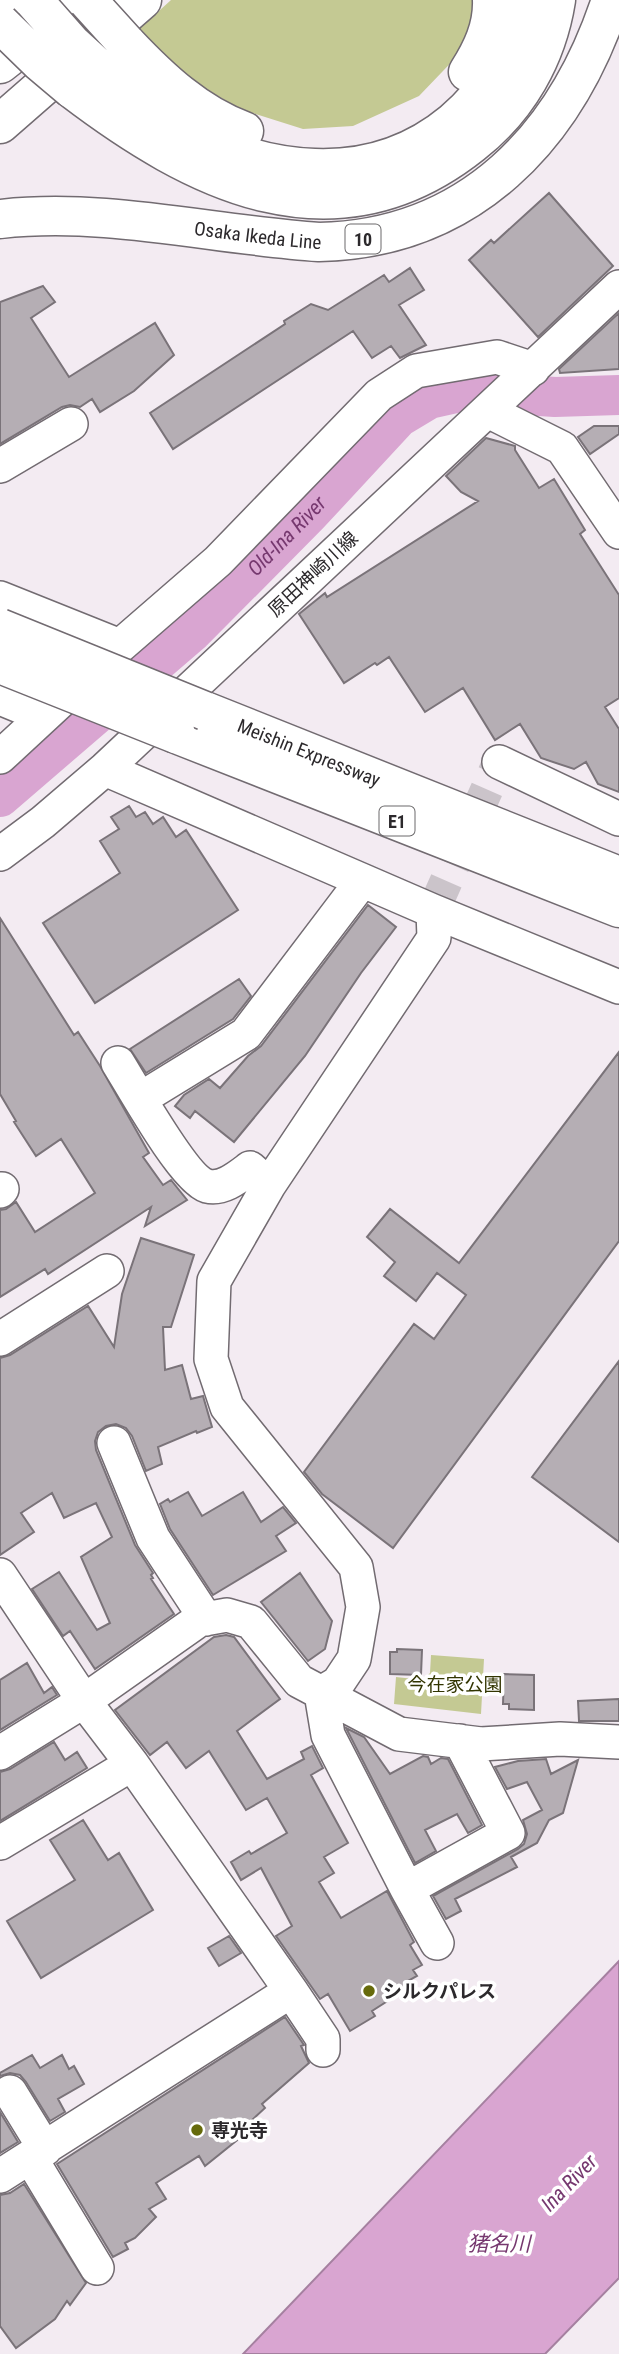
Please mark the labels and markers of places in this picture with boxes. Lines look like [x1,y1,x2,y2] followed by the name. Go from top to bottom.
[383,1980,496,2003] place label: シルクパレス
[361,1983,377,1999] marker: シルクパレス
[211,2119,268,2142] place label: 専光寺
[189,2122,205,2138] marker: 専光寺

